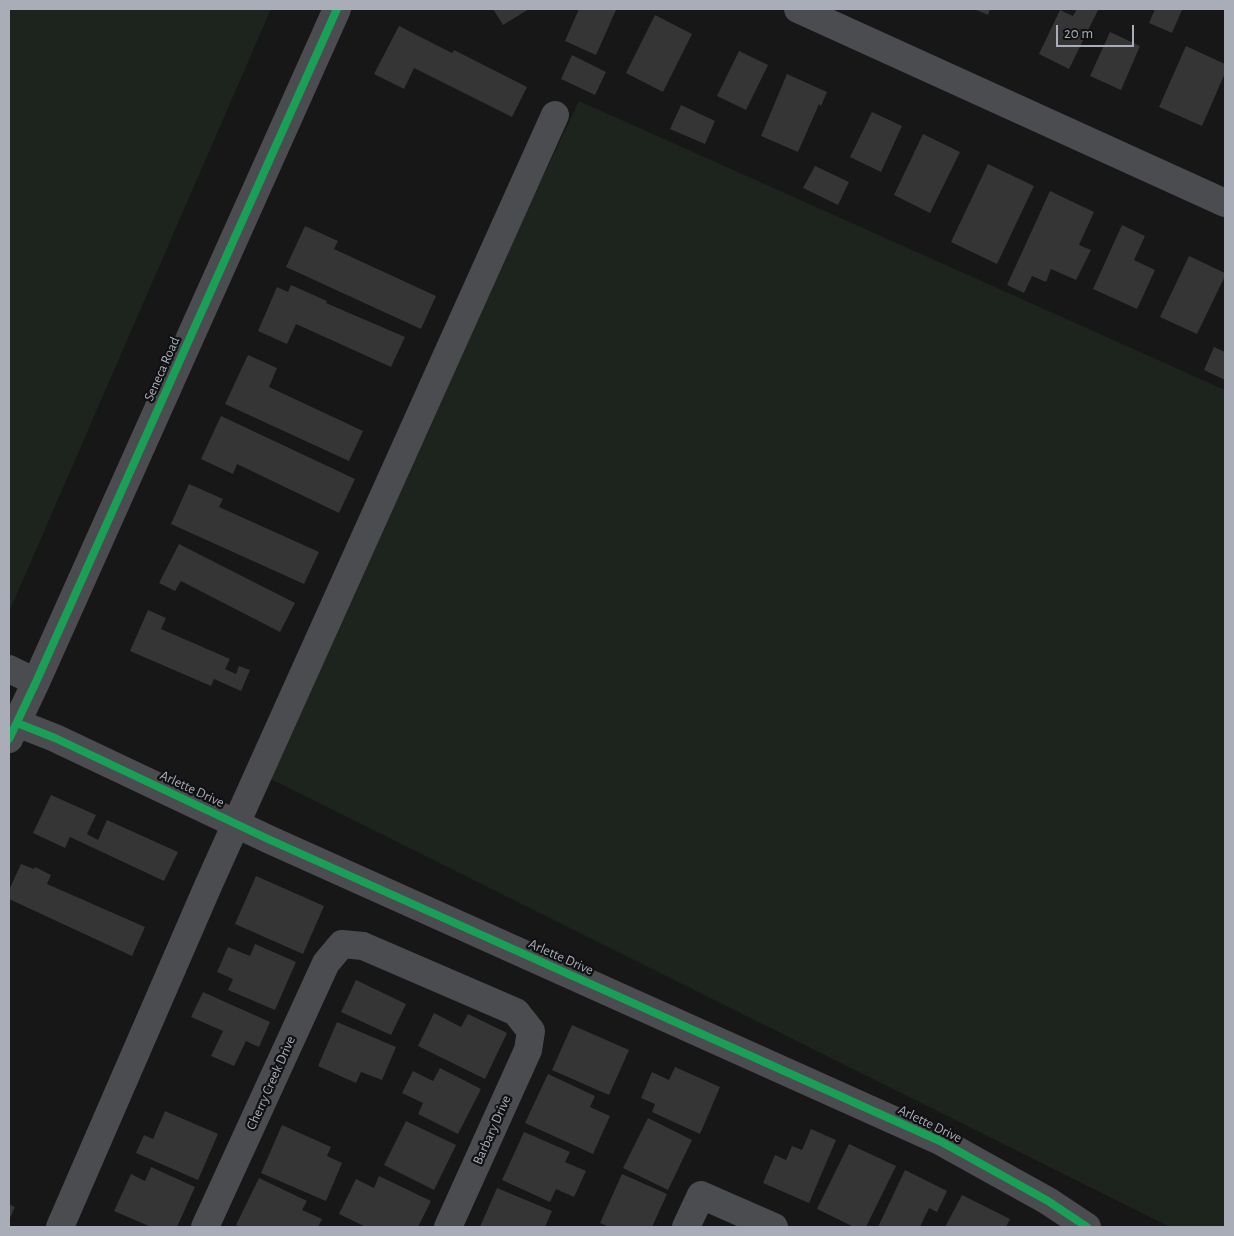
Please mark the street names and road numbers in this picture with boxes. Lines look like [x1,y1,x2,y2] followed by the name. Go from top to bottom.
[140,334,184,404] street label: Seneca Road
[157,767,227,811] street label: Arlette Drive
[526,935,596,979] street label: Arlette Drive
[243,1034,299,1132] street label: Cherry Creek Drive
[469,1093,515,1167] street label: Barbary Drive
[895,1101,965,1147] street label: Arlette Drive

